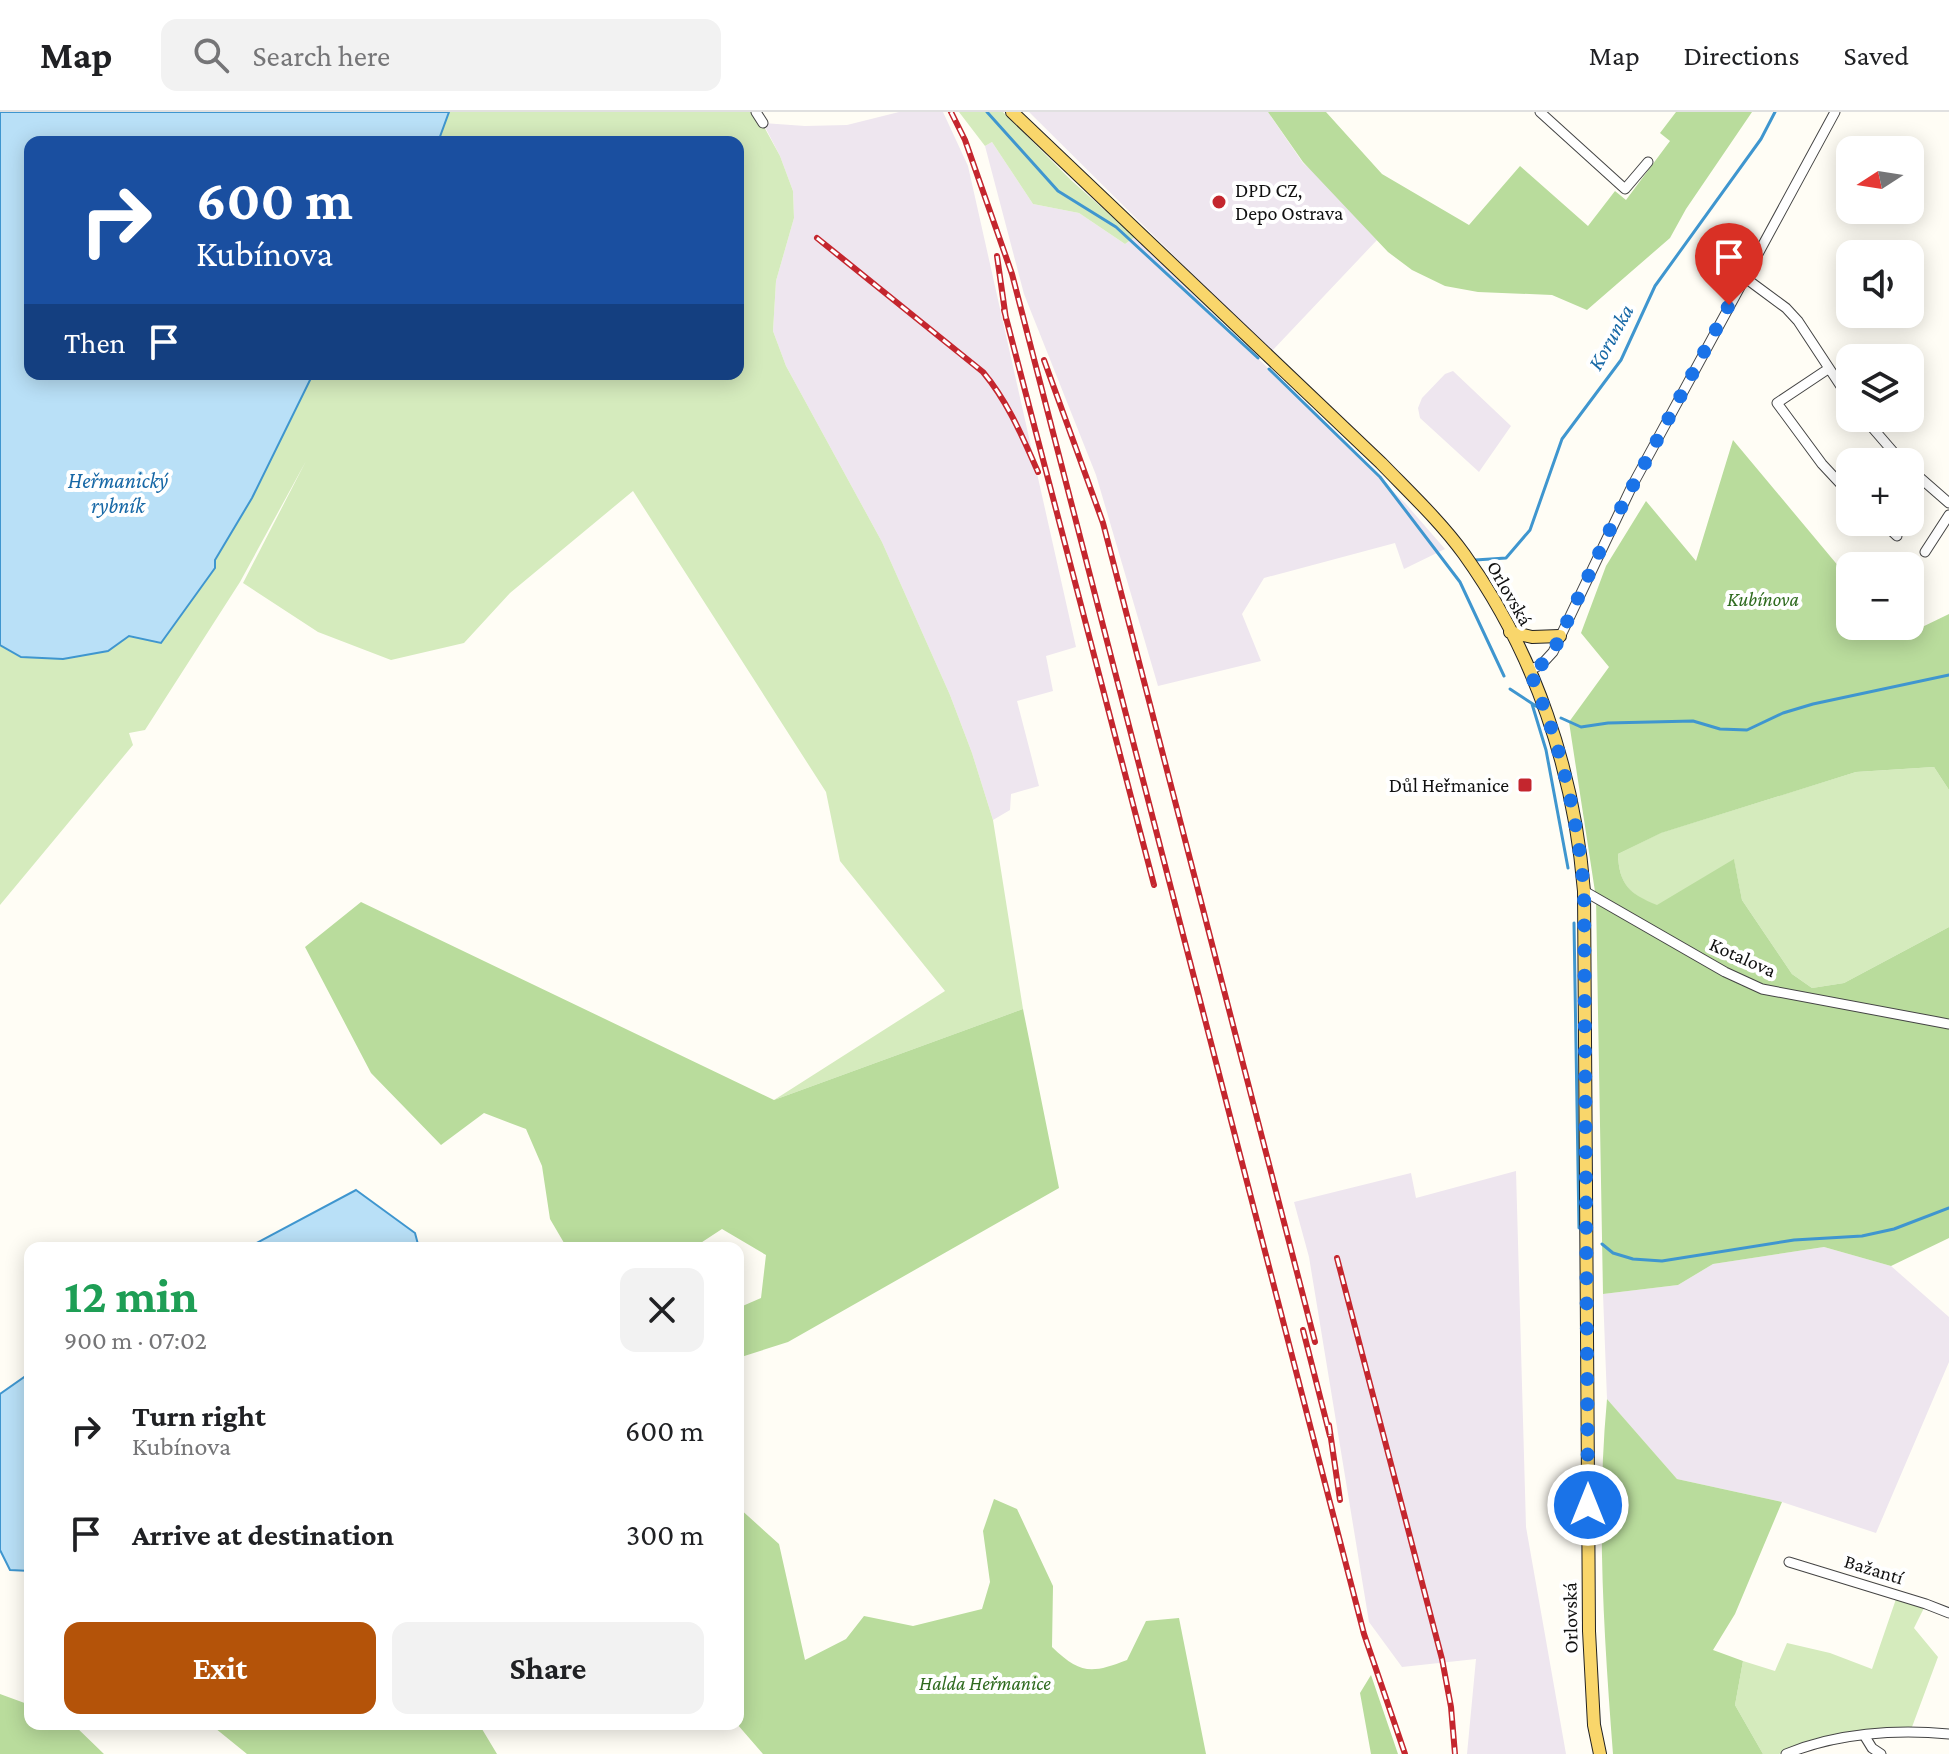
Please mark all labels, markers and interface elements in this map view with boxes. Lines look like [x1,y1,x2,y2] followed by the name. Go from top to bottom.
[161,19,721,91] search box
[189,33,233,77] icon: search
[40,34,113,76] text: Map
[253,39,390,72] text: Search here
[1589,40,1640,71] text: Map
[1684,40,1799,71] text: Directions
[1843,40,1909,71] text: Saved
[1836,136,1924,224] north arrow
[1836,136,1924,640] map controls
[64,168,168,272] icon: right
[196,169,353,231] text: 600 m
[1235,179,1343,225] place label: DPD CZ, Depo Ostrava
[1210,193,1228,211] marker: DPD CZ, Depo Ostrava
[1695,223,1763,305] pin
[196,234,333,274] text: Kubínova
[1707,235,1751,279] icon: arrive
[1836,240,1924,328] button: sound
[1582,300,1639,374] water label: Korunka
[142,320,186,364] icon: arrive
[64,326,126,359] text: Then
[1836,344,1924,432] button: layers
[1836,448,1924,536] button: +
[68,468,169,518] water label: Heřmanický rybník
[1836,552,1924,640] button: −
[1483,557,1537,629] street label: Orlovská
[1727,588,1799,610] park label: Kubínova
[1389,774,1509,796] place label: Důl Heřmanice
[1516,776,1534,794] marker: Důl Heřmanice
[1706,933,1780,981] street label: Kotalova
[620,1268,704,1352] button: close
[64,1269,198,1322] text: 12 min
[64,1326,207,1355] text: 900 m · 07:02
[132,1399,266,1432] text: Turn right
[64,1408,108,1452] icon: right
[625,1414,704,1447] text: 600 m
[132,1432,231,1461] text: Kubínova
[1546,1463,1630,1547] position arrow
[64,1512,108,1556] icon: arrive
[132,1518,394,1551] text: Arrive at destination
[626,1518,704,1551] text: 300 m
[1842,1550,1907,1589] street label: Bažantí
[1558,1582,1582,1654] street label: Orlovská
[64,1622,376,1714] button: Exit
[392,1622,704,1714] button: Share
[919,1672,1051,1694] park label: Halda Heřmanice

